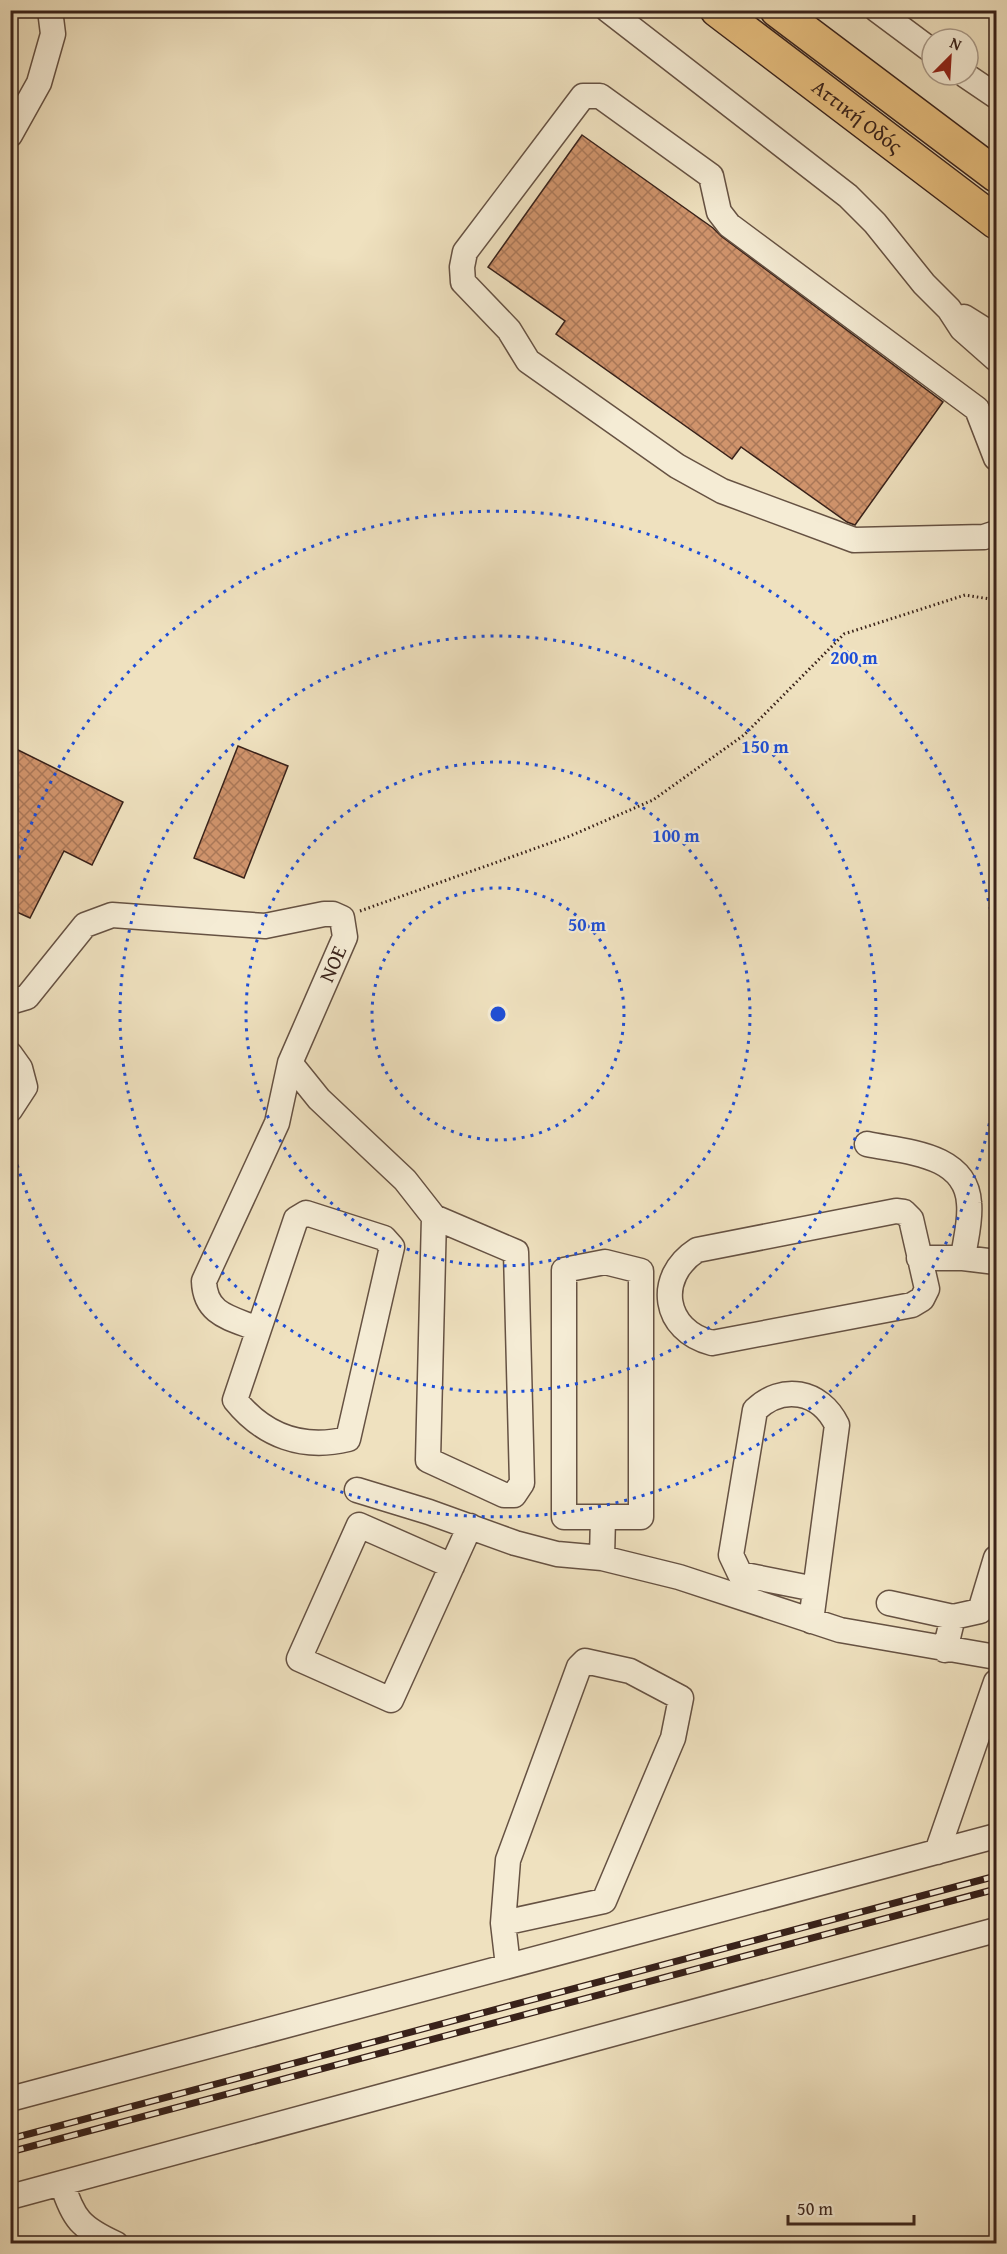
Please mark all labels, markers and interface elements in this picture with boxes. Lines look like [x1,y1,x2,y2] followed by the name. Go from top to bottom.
[920,27,980,87] north arrow
[946,30,966,57] text: N
[806,72,909,161] street label: Αττική Οδός
[830,644,878,671] text: 200 m
[741,733,789,760] text: 150 m
[652,822,700,849] text: 100 m
[568,911,607,938] text: 50 m
[311,940,354,987] street label: NOE
[488,1004,508,1024] centre of rings
[788,2188,914,2226] scale bar
[797,2195,833,2222] text: 50 m

